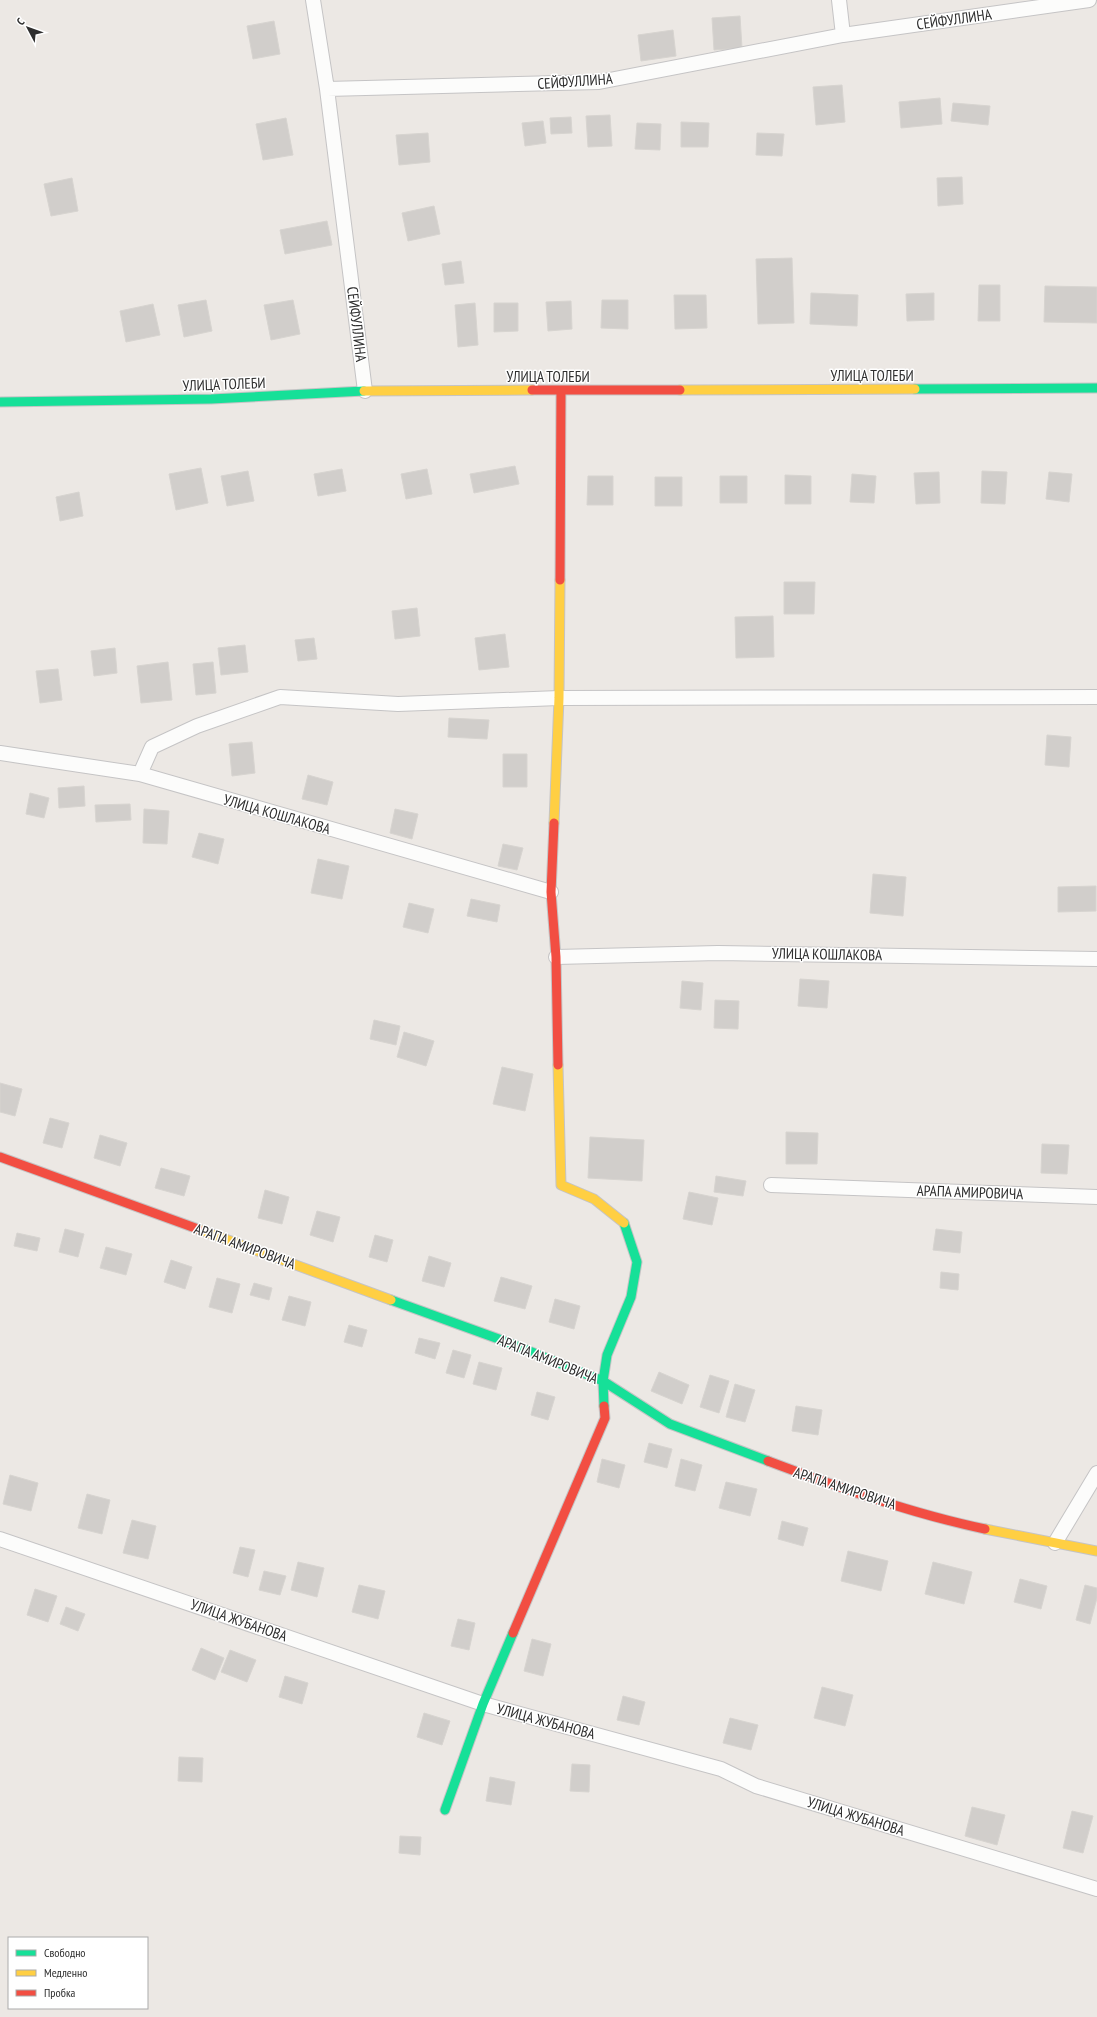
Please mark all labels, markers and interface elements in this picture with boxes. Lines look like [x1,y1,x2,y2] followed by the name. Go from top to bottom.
[915,4,994,34] street label: СЕЙФУЛЛИНА
[8,8,48,48] north arrow
[14,15,27,28] text: С
[537,69,614,93] street label: СЕЙФУЛЛИНА
[343,285,371,364] street label: СЕЙФУЛЛИНА
[830,366,914,385] street label: УЛИЦА ТОЛЕБИ
[506,367,590,386] street label: УЛИЦА ТОЛЕБИ
[182,373,266,395] street label: УЛИЦА ТОЛЕБИ
[221,790,334,839] street label: УЛИЦА КОШЛАКОВА
[772,944,883,964] street label: УЛИЦА КОШЛАКОВА
[916,1181,1025,1203] street label: АРАПА АМИРОВИЧА
[192,1219,299,1273] street label: АРАПА АМИРОВИЧА
[495,1330,602,1388] street label: АРАПА АМИРОВИЧА
[791,1462,900,1514] street label: АРАПА АМИРОВИЧА
[188,1595,291,1646] street label: УЛИЦА ЖУБАНОВА
[495,1699,598,1743] street label: УЛИЦА ЖУБАНОВА
[805,1792,908,1840] street label: УЛИЦА ЖУБАНОВА
[8,1937,148,2009] legend
[44,1945,86,1960] text: Свободно
[44,1965,87,1980] text: Медленно
[44,1985,76,2000] text: Пробка

